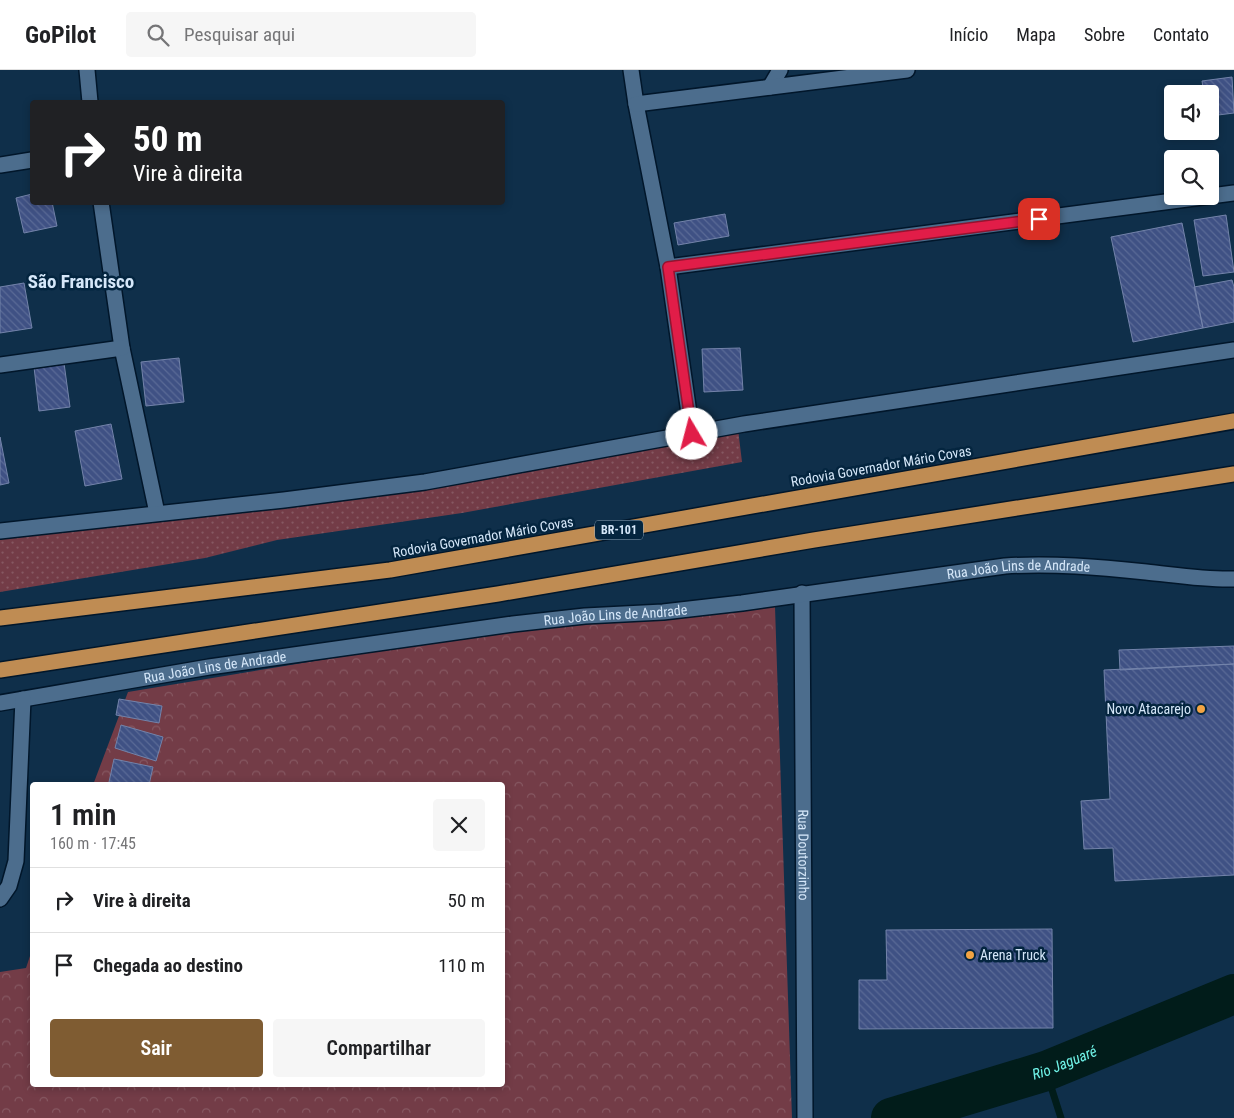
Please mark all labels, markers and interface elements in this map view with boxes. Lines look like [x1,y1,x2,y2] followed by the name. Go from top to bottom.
[126,12,476,57] search box
[25,21,96,49] text: GoPilot
[144,21,172,49] icon: search
[184,23,295,46] text: Pesquisar aqui
[949,24,988,45] text: Início
[1016,24,1056,45] text: Mapa
[1084,24,1125,45] text: Sobre
[1153,24,1209,45] text: Contato
[1164,85,1219,205] map controls
[1164,85,1219,140] button: sound
[133,119,202,160] text: 50 m
[50,120,115,185] icon: right
[1164,150,1219,205] button: search
[133,161,243,186] text: Vire à direita
[1018,198,1060,240] pin
[1025,205,1053,233] icon: arrive
[28,270,134,293] district label: São Francisco
[665,407,717,459] position arrow
[789,442,973,490] street label: Rodovia Governador Mário Covas
[391,513,575,561] street label: Rodovia Governador Mário Covas
[595,520,643,540] road number: BR-101
[946,557,1091,582] street label: Rua João Lins de Andrade
[543,601,689,629] street label: Rua João Lins de Andrade
[143,648,288,686] street label: Rua João Lins de Andrade
[1106,701,1191,717] place label: Novo Atacarejo
[1195,703,1207,715] marker: Novo Atacarejo
[50,797,116,832] text: 1 min
[433,799,485,851] button: close
[795,809,812,901] street label: Rua Doutorzinho
[50,834,136,853] text: 160 m · 17:45
[50,886,78,914] icon: right
[93,889,191,912] text: Vire à direita
[448,889,485,912] text: 50 m
[980,947,1046,963] place label: Arena Truck
[964,949,976,961] marker: Arena Truck
[50,951,78,979] icon: arrive
[93,954,243,977] text: Chegada ao destino
[438,954,485,977] text: 110 m
[50,1019,263,1077] button: Sair
[273,1019,485,1077] button: Compartilhar
[1030,1042,1100,1084] water label: Rio Jaguaré

